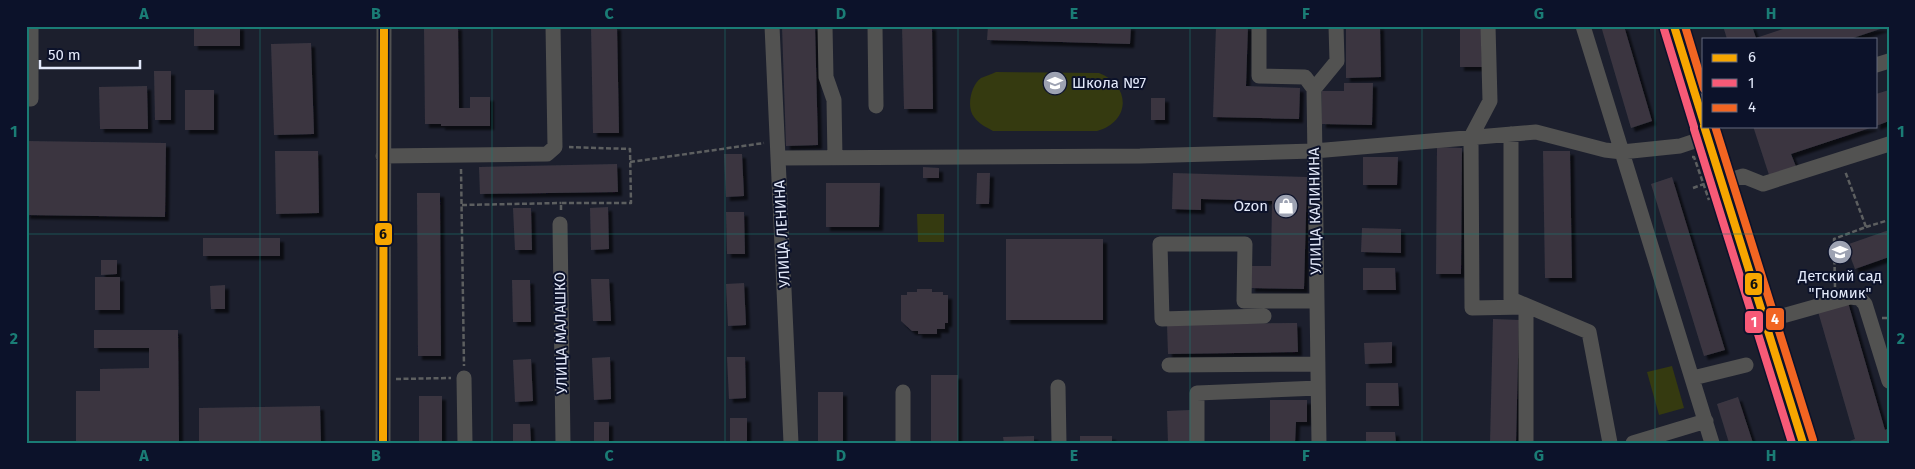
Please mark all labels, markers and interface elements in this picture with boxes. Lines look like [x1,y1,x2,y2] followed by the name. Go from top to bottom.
[138,4,149,23] text: A
[371,4,381,23] text: B
[604,4,614,23] text: C
[836,4,846,23] text: D
[1070,4,1078,23] text: E
[1302,4,1310,23] text: F
[1534,4,1544,23] text: G
[1766,4,1776,23] text: H
[40,38,140,70] scale bar
[1702,38,1878,128] legend
[48,46,81,64] text: 50 m
[1748,48,1756,66] text: 6
[1042,70,1068,96] school or university icon: Школа №7
[1072,74,1147,92] place label: Школа №7
[1748,74,1755,92] text: 1
[1748,98,1756,116] text: 4
[10,122,18,141] text: 1
[1897,122,1905,141] text: 1
[1305,147,1325,275] street label: УЛИЦА КАЛИНИНА
[770,179,794,288] street label: УЛИЦА ЛЕНИНА
[1273,193,1299,219] shop icon: Ozon
[1234,197,1268,215] place label: Ozon
[374,222,393,246] line badge: 6
[379,226,387,243] text: 6
[1827,239,1853,265] school or university icon: Детский сад "Гномик"
[1797,267,1882,302] place label: Детский сад "Гномик"
[551,272,571,394] street label: УЛИЦА МАЛАШКО
[1744,272,1763,296] line badge: 6
[1750,276,1758,293] text: 6
[1765,307,1785,331] line badge: 4
[1744,310,1764,334] line badge: 1
[1771,311,1779,328] text: 4
[1751,314,1757,331] text: 1
[10,329,18,348] text: 2
[1897,329,1905,348] text: 2
[138,446,149,465] text: A
[371,446,381,465] text: B
[604,446,614,465] text: C
[836,446,846,465] text: D
[1070,446,1078,465] text: E
[1302,446,1310,465] text: F
[1534,446,1544,465] text: G
[1766,446,1776,465] text: H

